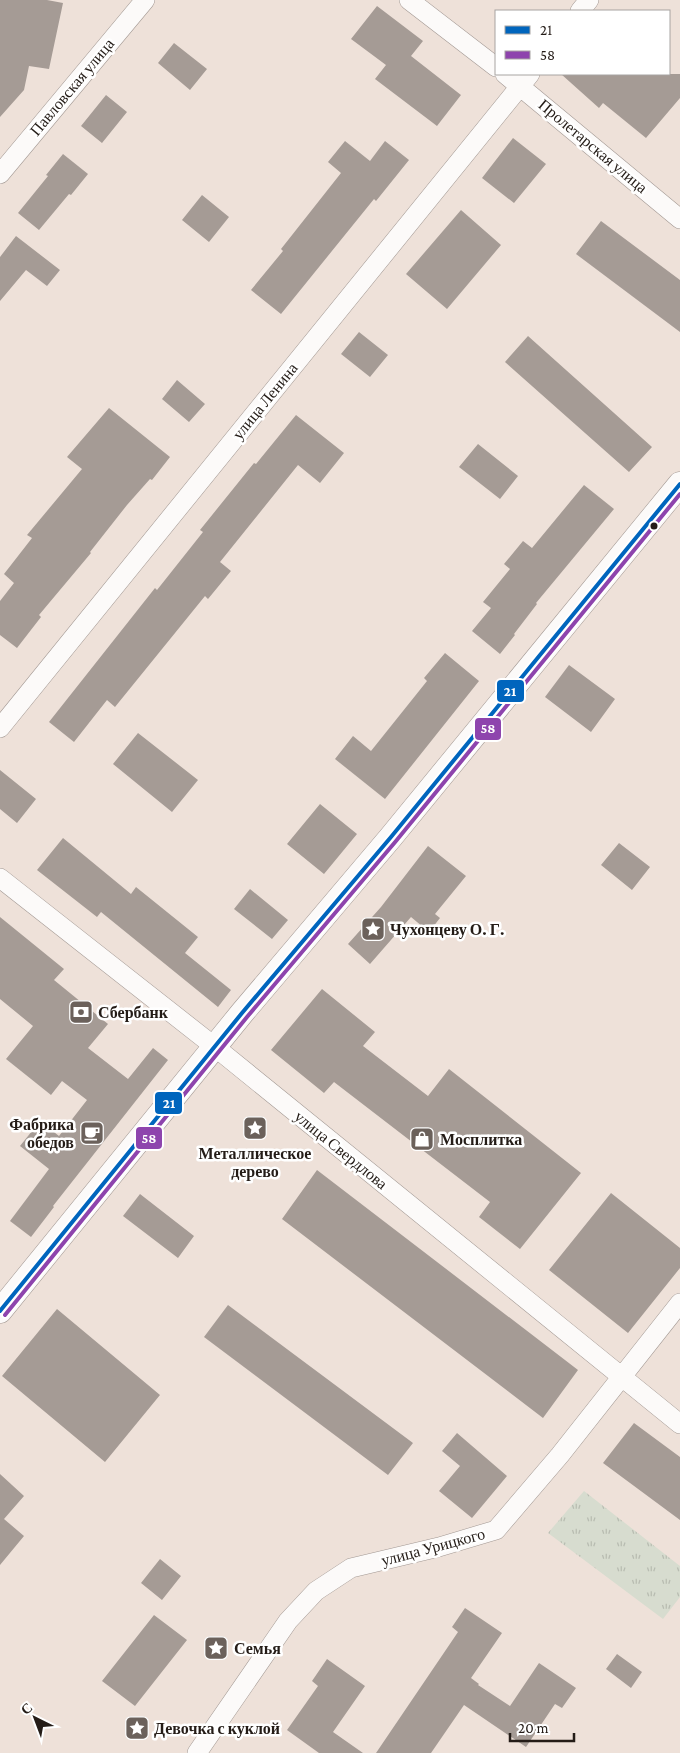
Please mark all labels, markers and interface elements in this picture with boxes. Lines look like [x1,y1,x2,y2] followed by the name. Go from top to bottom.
[495,10,670,75] legend
[540,22,552,38] text: 21
[27,35,118,139] street label: Павловская улица
[540,47,555,63] text: 58
[535,96,651,197] street label: Пролетарская улица
[229,359,302,443] street label: улица Ленина
[649,521,659,531] unlabelled marker
[496,679,525,703] line badge: 21
[504,683,516,699] text: 21
[474,717,502,741] line badge: 58
[480,720,496,736] text: 58
[360,916,386,942] place icon: Чухонцеву О. Г.
[390,921,504,939] place label: Чухонцеву О. Г.
[68,999,94,1025] bank icon: Сбербанк
[98,1004,169,1022] place label: Сбербанк
[154,1091,183,1115] line badge: 21
[163,1095,175,1111] text: 21
[291,1107,391,1193] street label: улица Свердлова
[242,1115,268,1141] place icon: Металлическое дерево
[9,1116,74,1151] place label: Фабрика обедов
[79,1120,105,1146] cafe icon: Фабрика обедов
[135,1126,163,1150] line badge: 58
[409,1126,435,1152] shop icon: Мосплитка
[141,1130,157,1146] text: 58
[440,1131,522,1148] place label: Мосплитка
[199,1145,311,1181] place label: Металлическое дерево
[379,1525,487,1570] street label: улица Урицкого
[203,1635,229,1661] place icon: Семья
[234,1640,281,1657] place label: Семья
[10,1693,60,1743] north arrow
[17,1699,35,1718] text: С
[510,1710,574,1742] scale bar
[124,1715,150,1741] place icon: Девочка с куклой
[154,1720,280,1738] place label: Девочка с куклой
[518,1720,549,1736] text: 20 m

